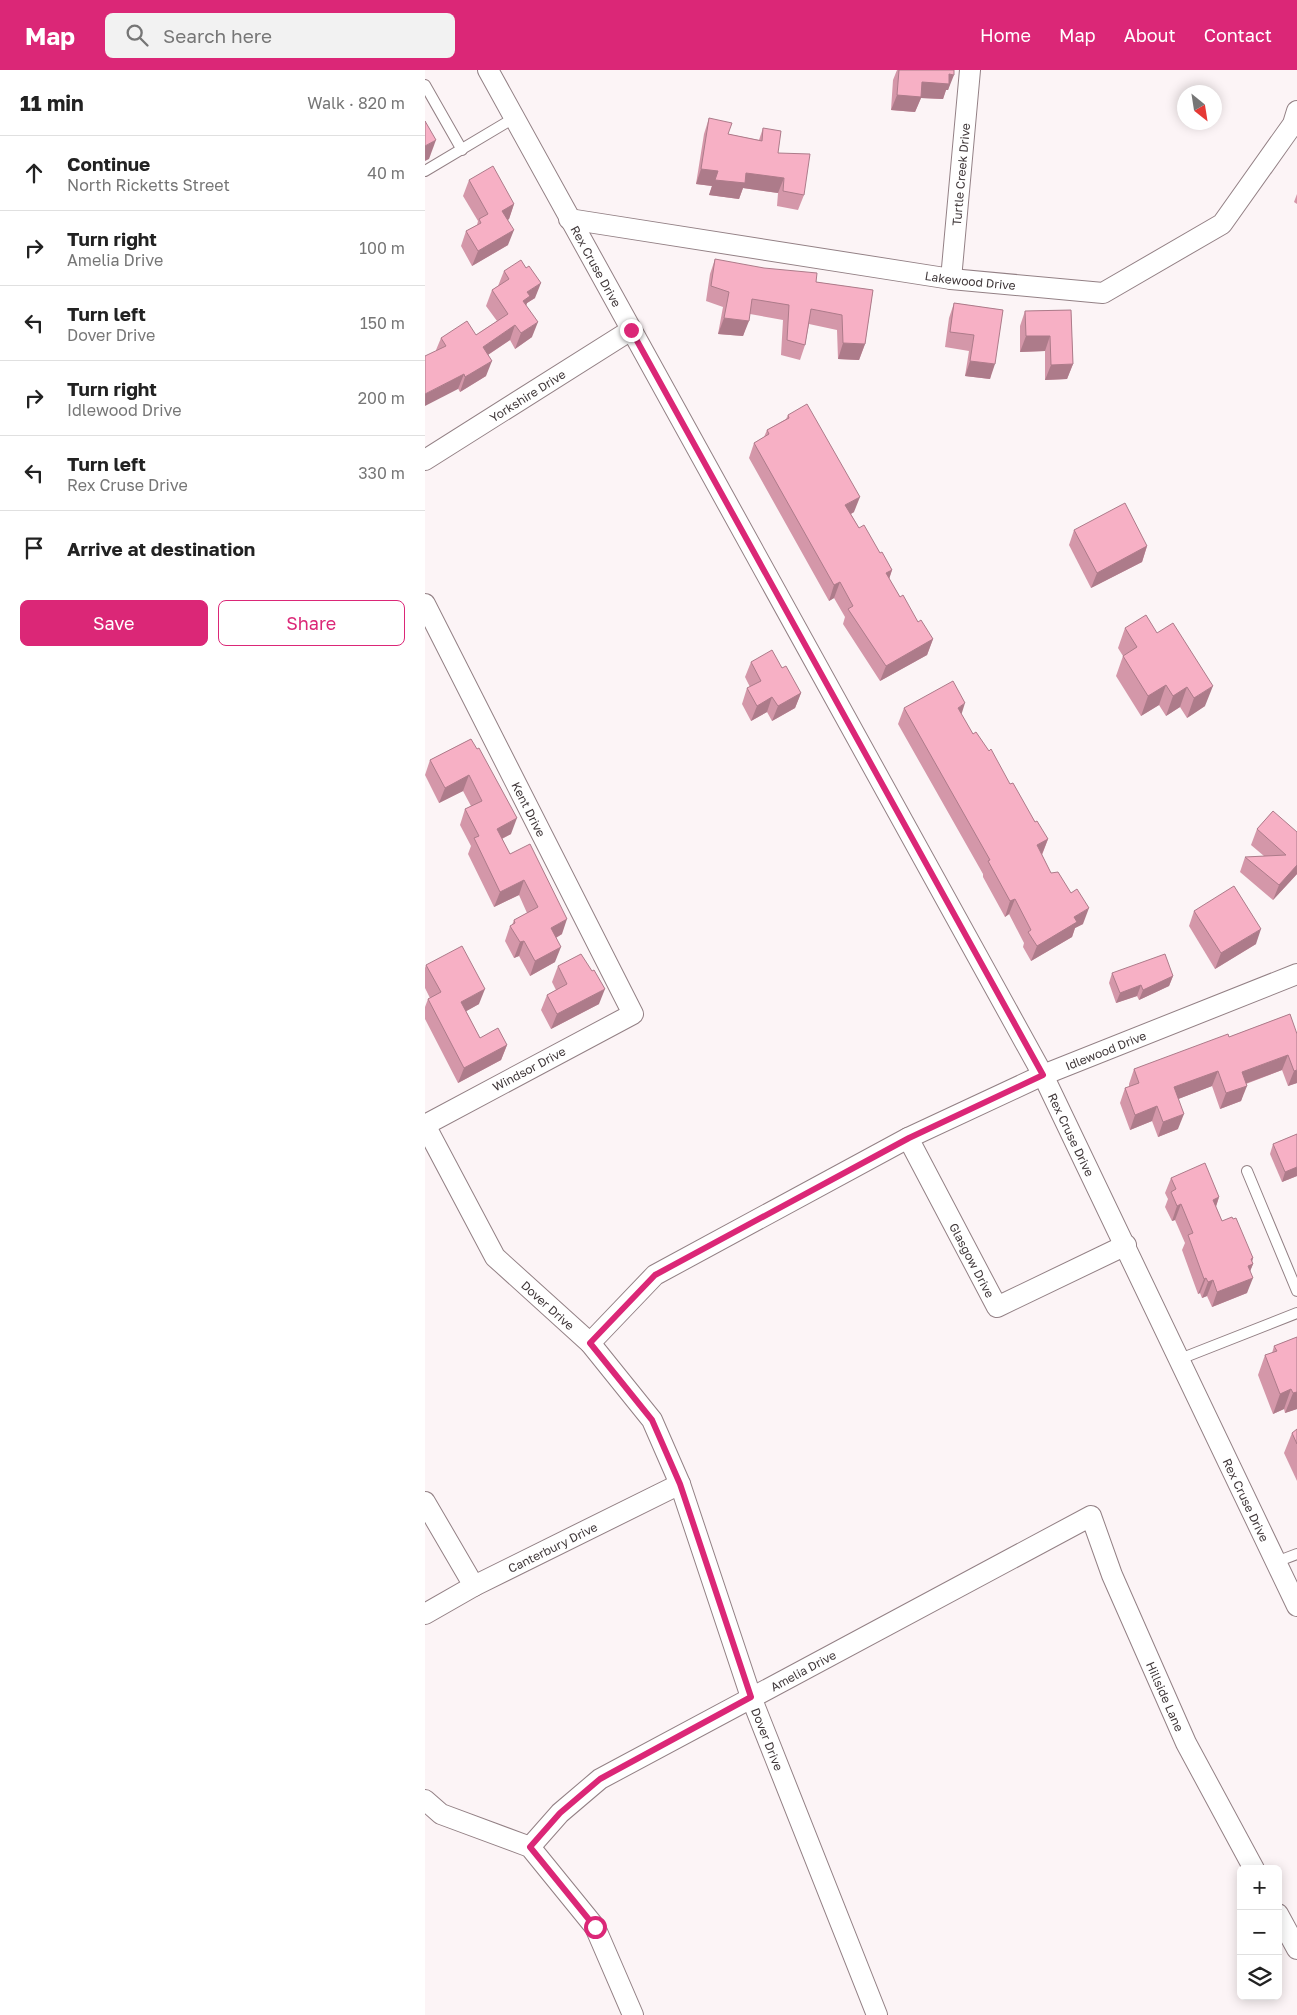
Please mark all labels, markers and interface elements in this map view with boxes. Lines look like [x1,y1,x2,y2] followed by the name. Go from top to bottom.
[105,13,455,58] search box
[25,21,75,50] text: Map
[123,21,151,49] icon: search
[163,24,272,47] text: Search here
[980,24,1031,46] text: Home
[1059,24,1096,46] text: Map
[1124,24,1176,46] text: About
[1204,24,1272,46] text: Contact
[1177,85,1222,130] north arrow
[20,90,84,116] text: 11 min
[307,93,405,113] text: Walk · 820 m
[948,122,973,227] street label: Turtle Creek Drive
[67,152,150,175] text: Continue
[20,159,48,187] icon: ahead
[367,163,405,183] text: 40 m
[67,175,230,195] text: North Ricketts Street
[568,223,625,309] street label: Rex Cruse Drive
[67,227,157,250] text: Turn right
[20,234,48,262] icon: right
[359,238,405,258] text: 100 m
[67,250,163,270] text: Amelia Drive
[924,268,1016,292] street label: Lakewood Drive
[67,302,146,325] text: Turn left
[20,309,48,337] icon: left
[360,313,405,333] text: 150 m
[620,319,643,342] route end
[67,325,155,345] text: Dover Drive
[487,366,568,425] street label: Yorkshire Drive
[67,377,157,400] text: Turn right
[20,384,48,412] icon: right
[358,388,405,408] text: 200 m
[67,400,181,420] text: Idlewood Drive
[67,452,146,475] text: Turn left
[20,459,48,487] icon: left
[358,463,405,483] text: 330 m
[67,475,188,495] text: Rex Cruse Drive
[20,534,48,562] icon: arrive
[67,537,255,560] text: Arrive at destination
[20,600,208,646] button: Save
[218,600,405,646] button: Share
[509,779,549,839] street label: Kent Drive
[1063,1027,1148,1073] street label: Idlewood Drive
[490,1043,568,1095] street label: Windsor Drive
[1045,1090,1098,1179] street label: Rex Cruse Drive
[946,1220,998,1300] street label: Glasgow Drive
[518,1277,578,1333] street label: Dover Drive
[1220,1456,1273,1544] street label: Rex Cruse Drive
[505,1519,600,1576] street label: Canterbury Drive
[767,1647,838,1694] street label: Amelia Drive
[1143,1659,1187,1734] street label: Hillside Lane
[748,1705,787,1773] street label: Dover Drive
[1237,1865,1282,2000] map controls
[1237,1865,1282,1910] button: +
[1237,1910,1282,1955] button: −
[584,1916,607,1939] route start
[1237,1955,1282,2000] button: layers

